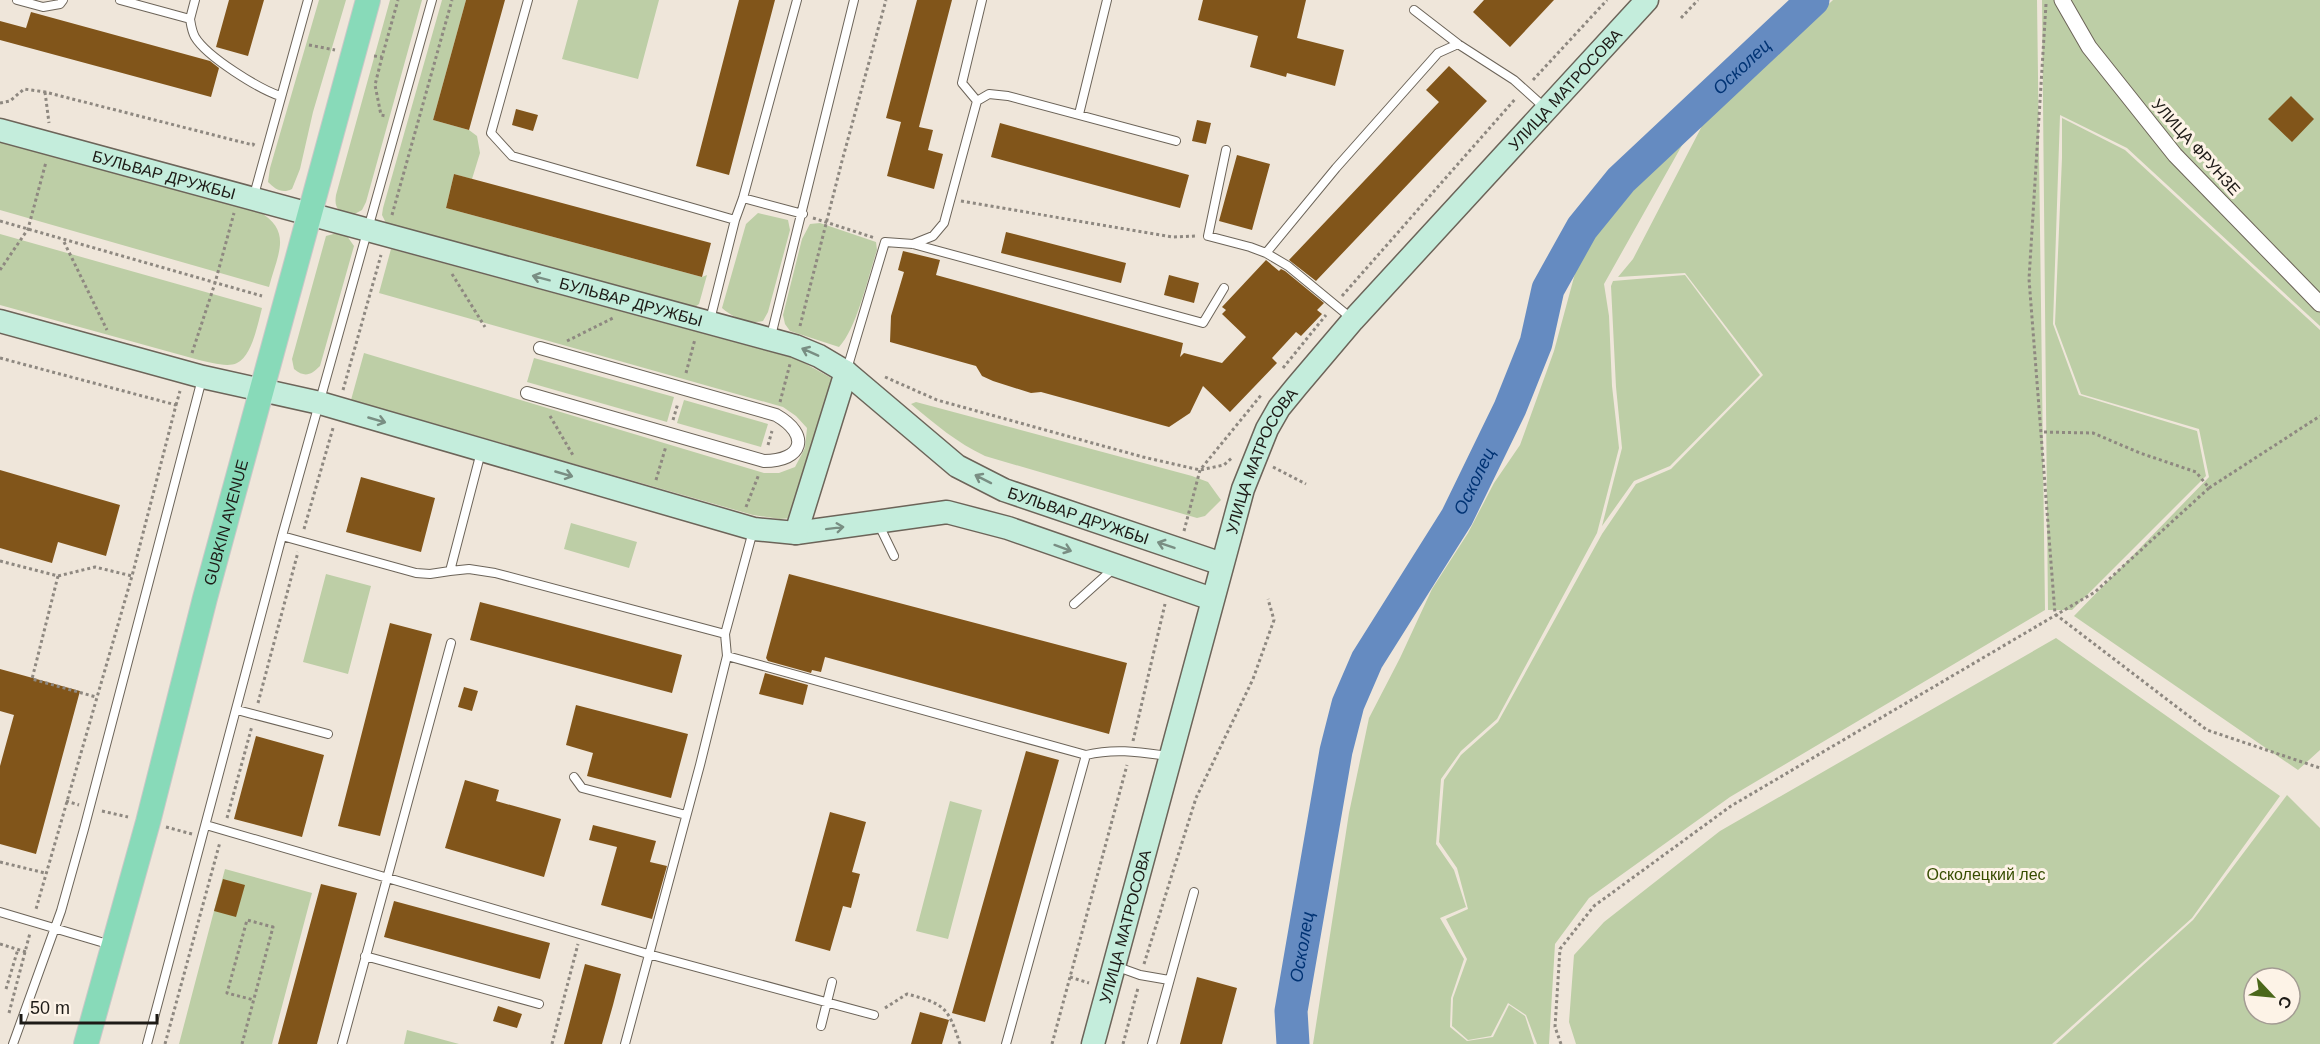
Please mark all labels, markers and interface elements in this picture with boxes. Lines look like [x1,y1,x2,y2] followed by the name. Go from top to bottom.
[1505,25,1625,153] street label: УЛИЦА МАТРОСОВА
[1709,35,1775,99] water label: Осколец
[2148,96,2244,198] street label: УЛИЦА ФРУНЗЕ
[91,147,237,202] street label: БУЛЬВАР ДРУЖБЫ
[532,271,551,283] one-way arrow
[558,274,705,329] street label: БУЛЬВАР ДРУЖБЫ
[801,346,819,357] one-way arrow
[1223,384,1301,536] street label: УЛИЦА МАТРОСОВА
[367,415,386,426] one-way arrow
[1450,445,1499,518] water label: Осколец
[200,458,251,587] street label: GUBKIN AVENUE
[554,468,573,480] one-way arrow
[975,473,993,484] one-way arrow
[1006,483,1151,547] street label: БУЛЬВАР ДРУЖБЫ
[824,523,844,534] one-way arrow
[1158,539,1176,550] one-way arrow
[1053,543,1072,554] one-way arrow
[1096,847,1154,1005] street label: УЛИЦА МАТРОСОВА
[1926,866,2046,883] park label: Осколецкий лес
[1286,910,1318,984] water label: Осколец
[2242,966,2302,1026] north arrow
[21,987,158,1025] scale bar
[2275,993,2295,1012] text: С
[30,998,70,1018] text: 50 m

